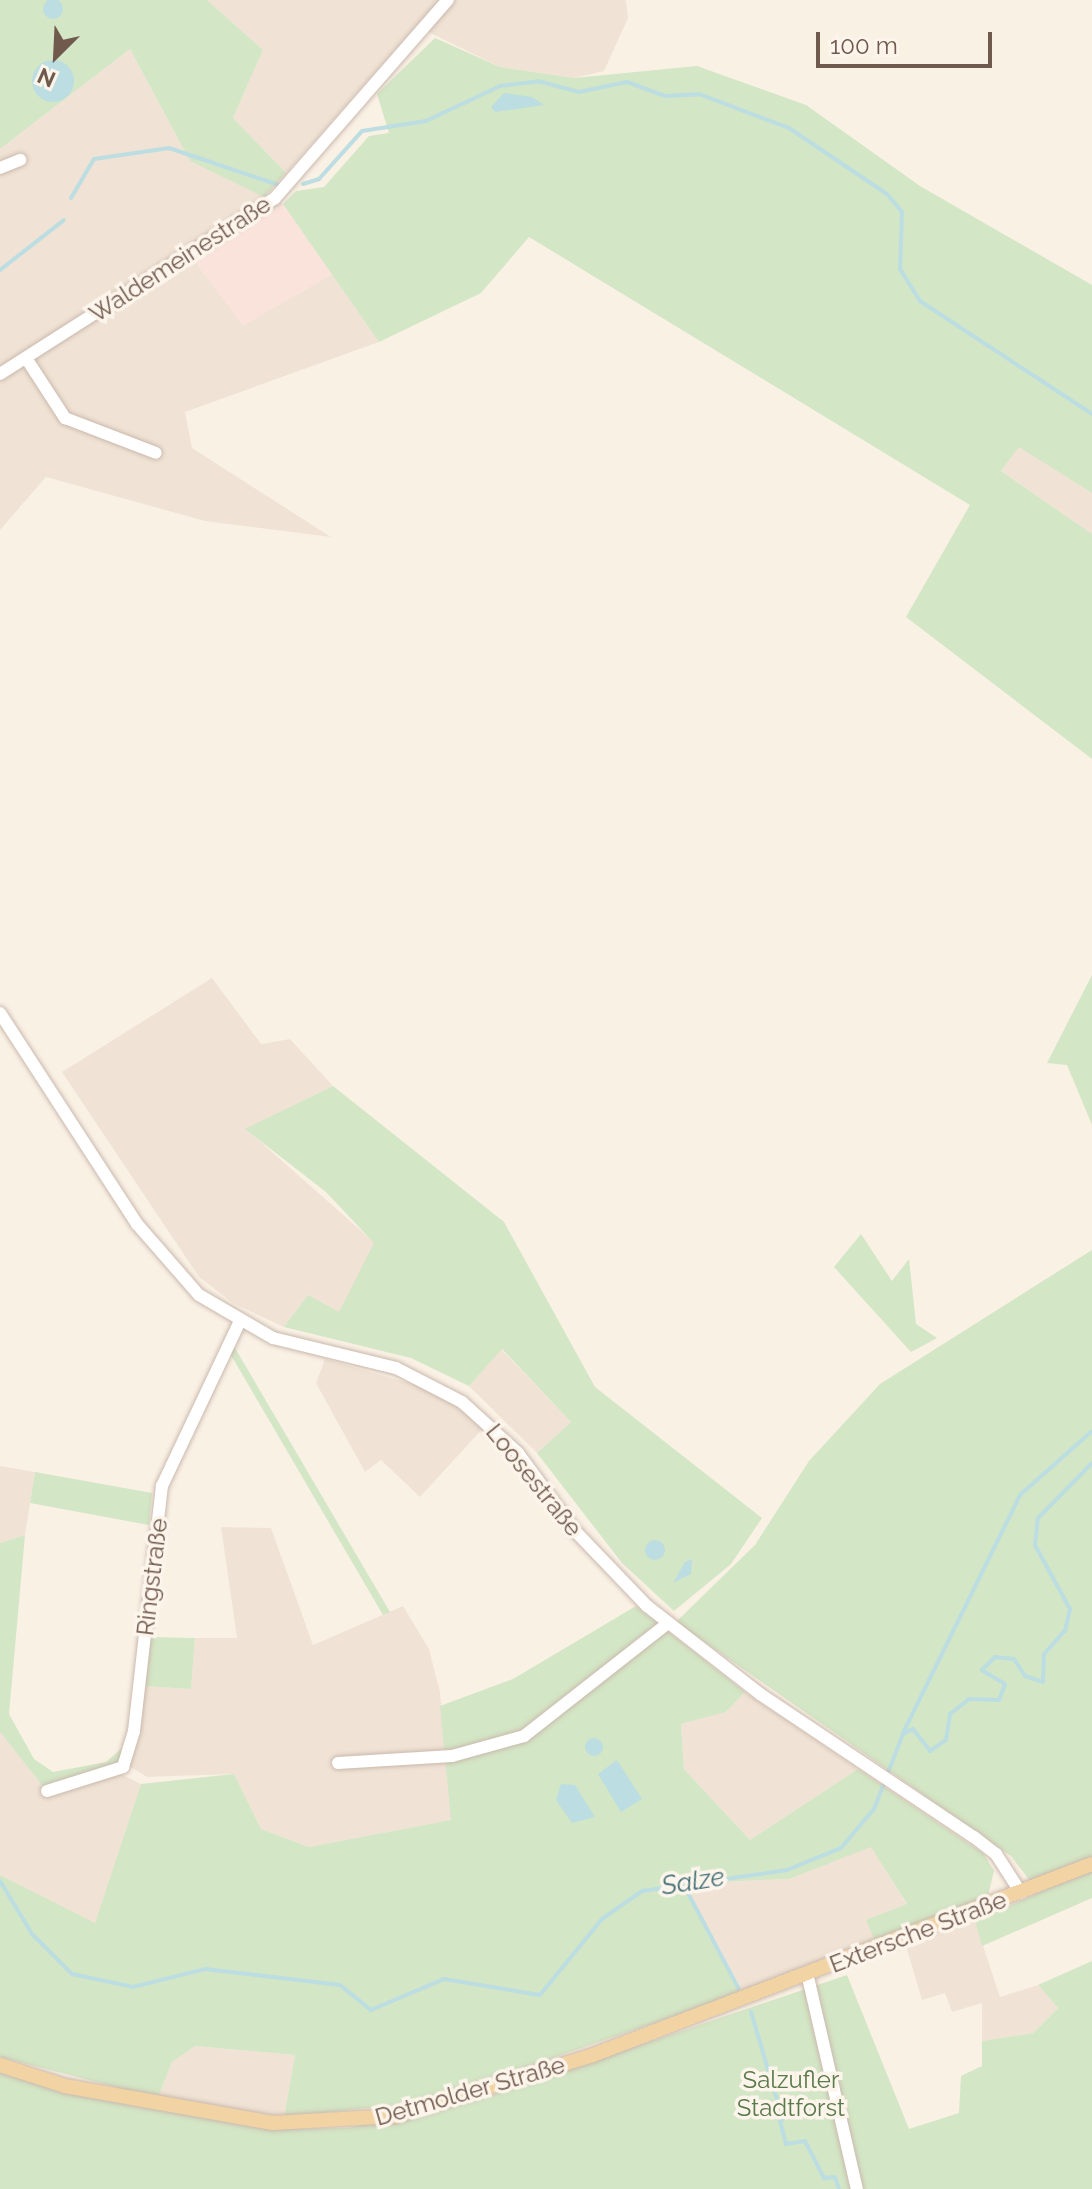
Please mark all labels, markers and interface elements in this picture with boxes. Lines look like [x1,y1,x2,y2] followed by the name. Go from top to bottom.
[16,16,96,96] north arrow
[820,16,996,66] scale bar
[830,31,898,60] text: 100 m
[33,63,59,93] text: N
[84,190,276,328] street label: Waldemeinestraße
[480,1418,588,1542] street label: Loosestraße
[131,1517,173,1637] street label: Ringstraße
[659,1862,727,1902] water label: Salze
[825,1885,1011,1979] street label: Extersche Straße
[371,2050,569,2132] street label: Detmolder Straße
[737,2066,845,2122] park label: Salzufler Stadtforst

